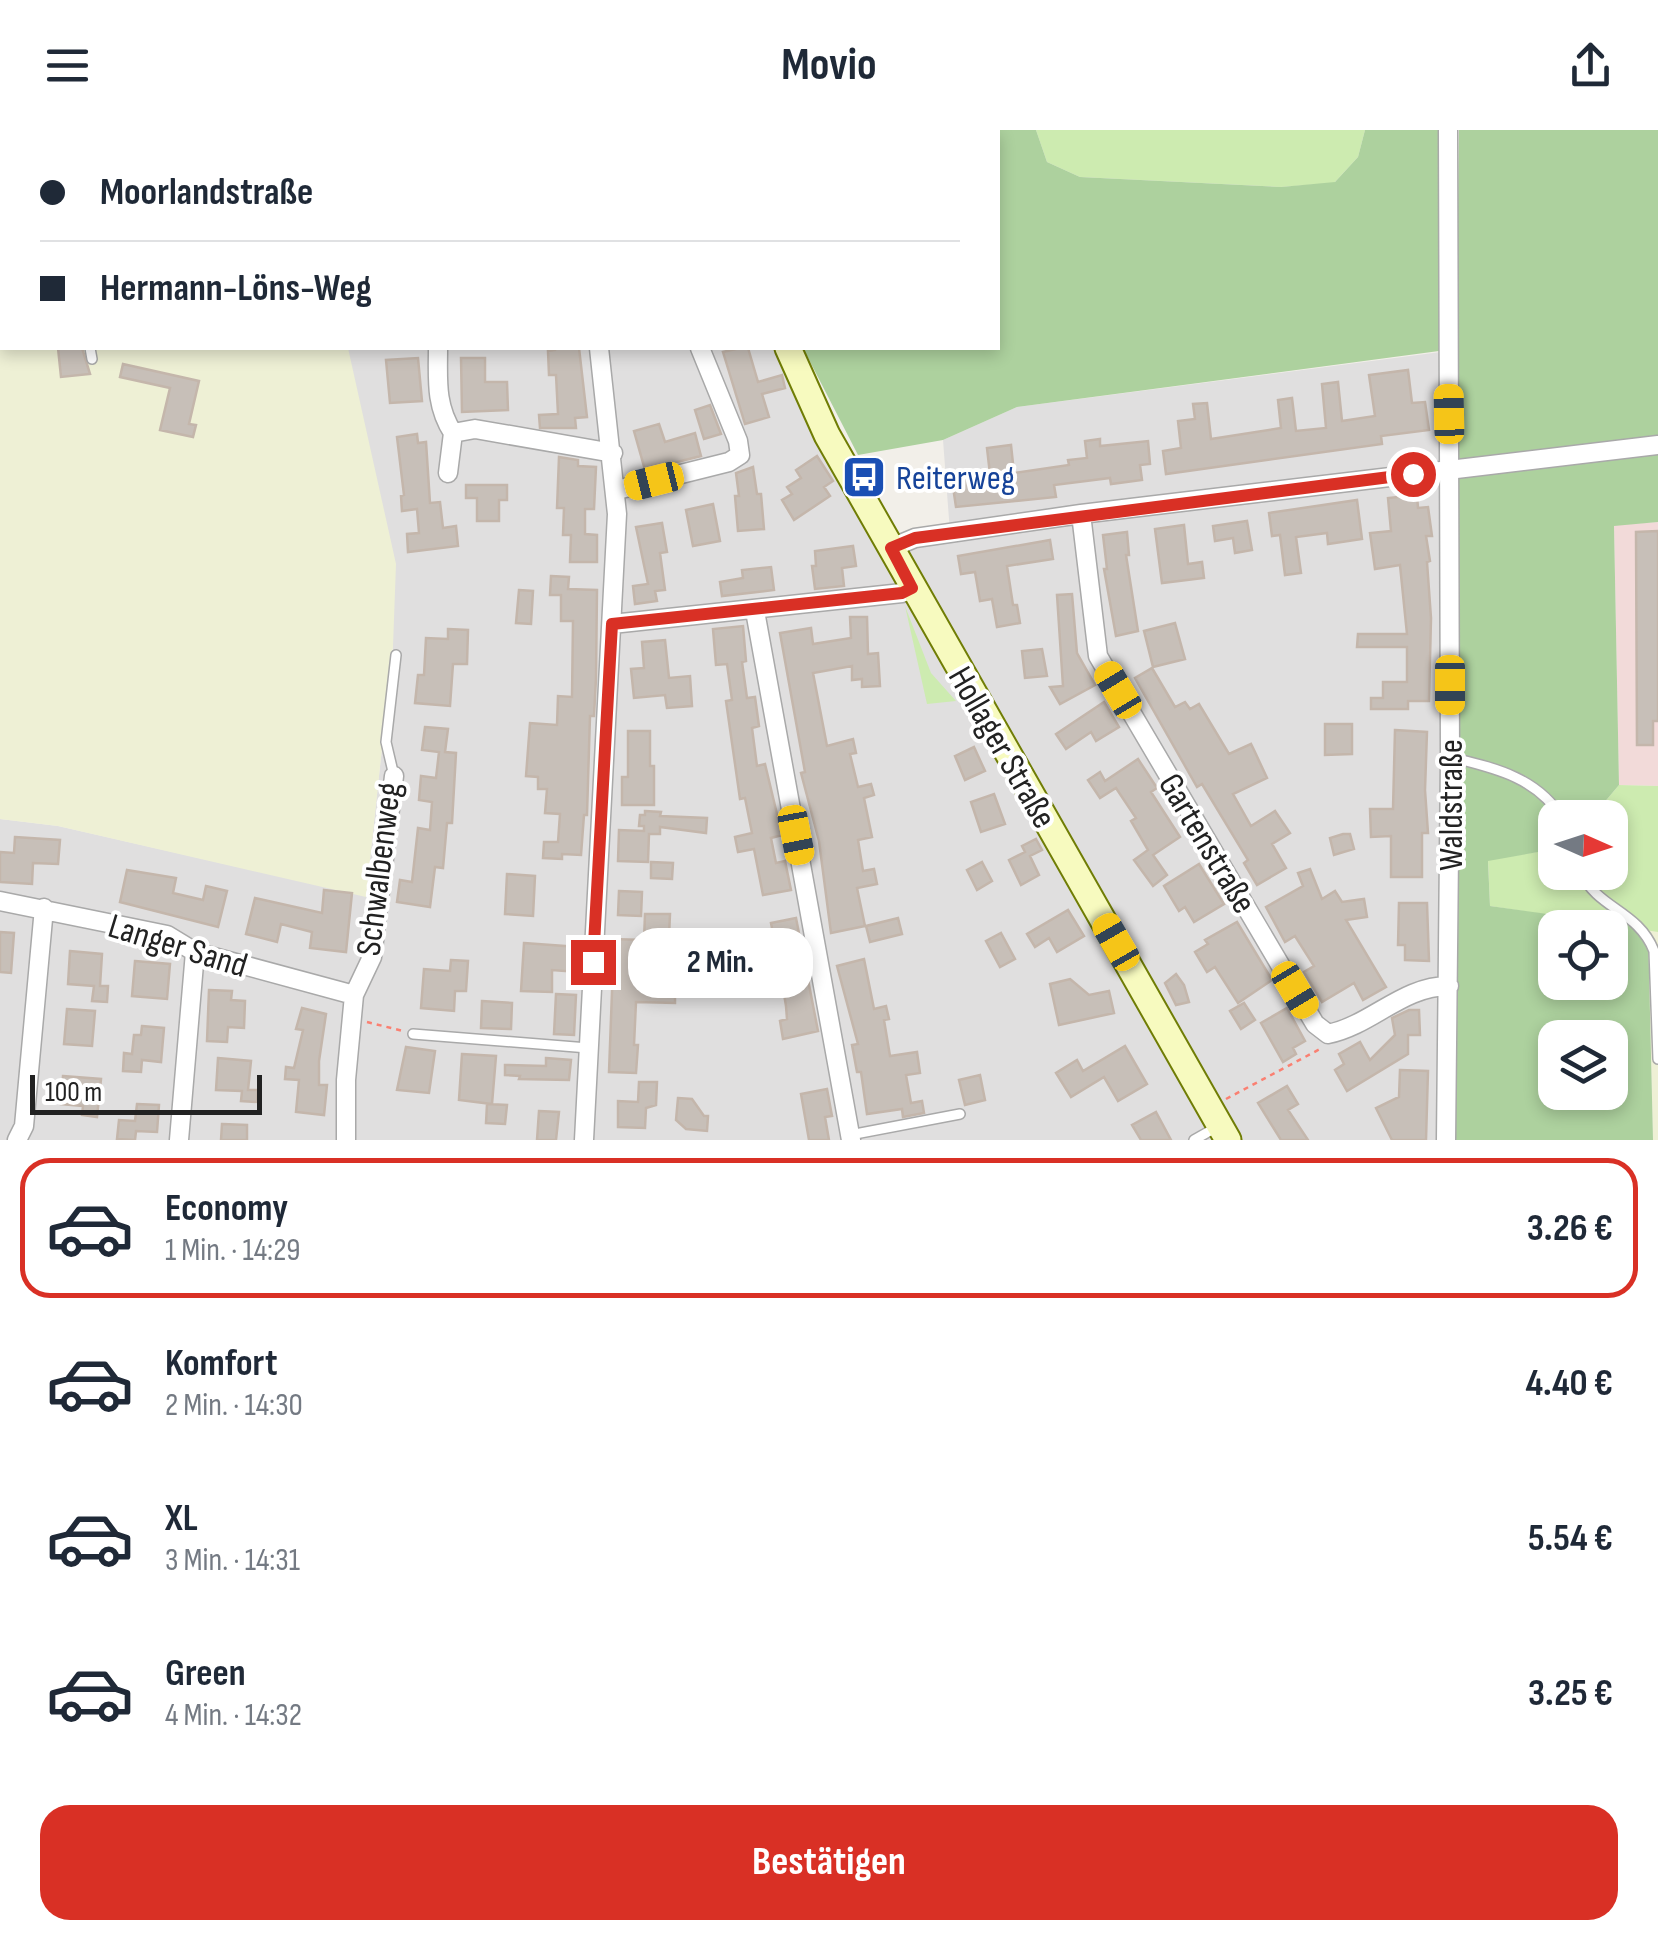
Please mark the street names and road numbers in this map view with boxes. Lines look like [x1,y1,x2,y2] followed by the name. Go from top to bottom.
[938,659,1065,836] street label: Hollager Straße
[1430,739,1473,871] street label: Waldstraße
[1148,766,1265,922] street label: Gartenstraße
[348,780,411,958] street label: Schwalbenweg
[103,905,252,988] street label: Langer Sand

